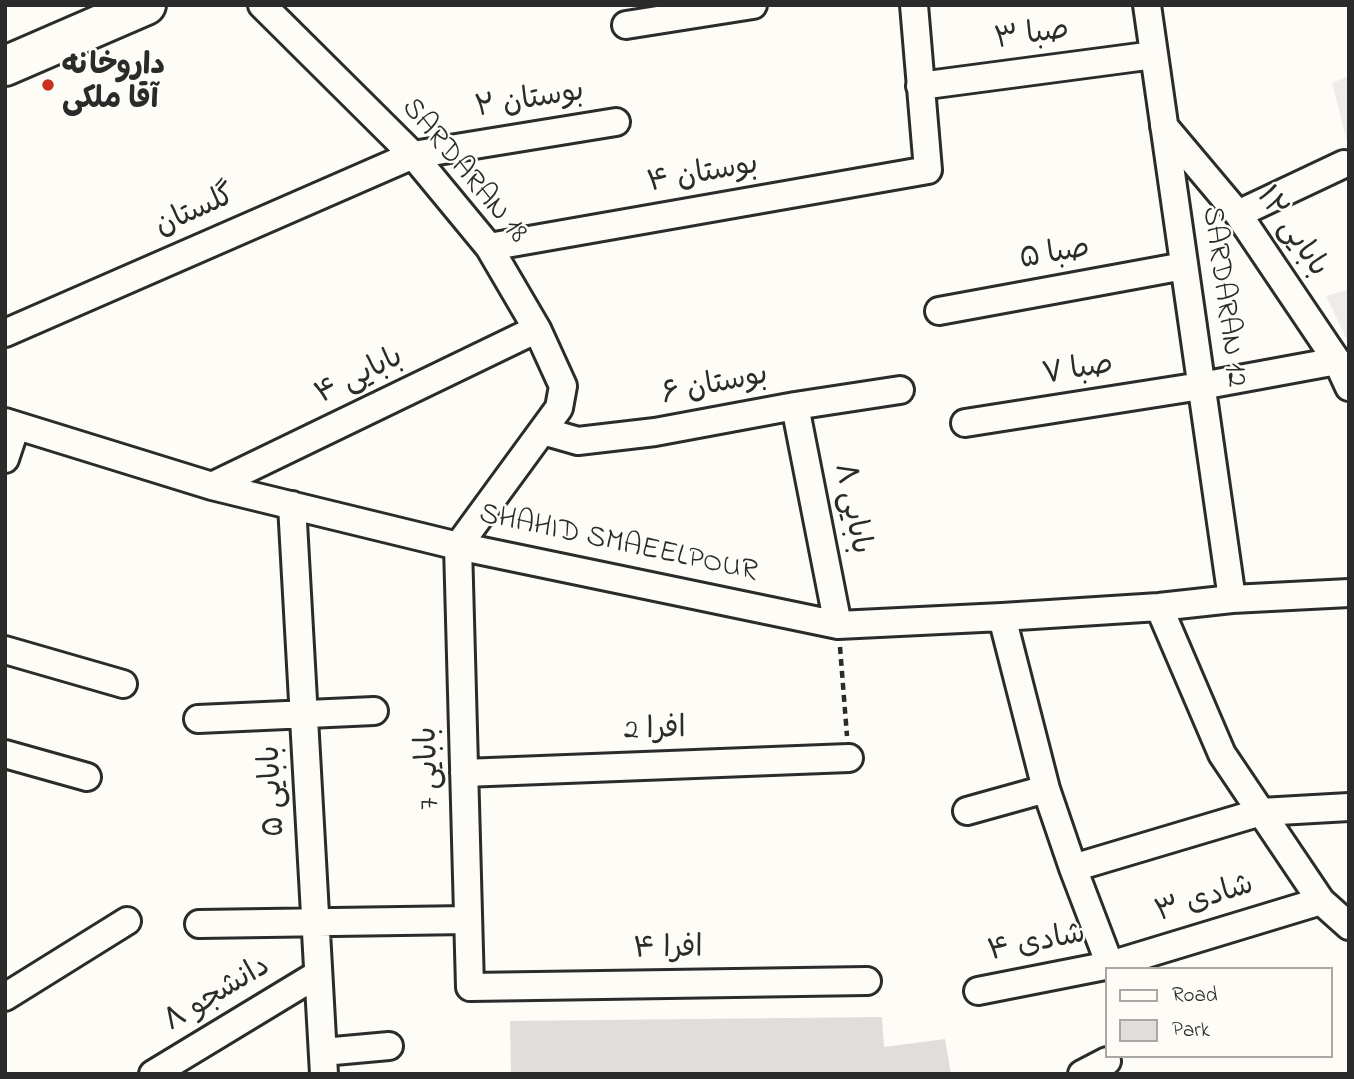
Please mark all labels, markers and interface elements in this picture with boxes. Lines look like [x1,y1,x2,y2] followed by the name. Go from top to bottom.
[992,14,1072,60] street label: صبا ۳
[62,50,165,120] place label: داروخانه آقا ملکی
[473,76,587,128] street label: بوستان ۲
[40,77,56,93] marker: داروخانه آقا ملکی
[392,92,534,252] street label: SARDARAN 18
[645,149,761,203] street label: بوستان ۴
[150,179,242,247] street label: گلستان
[1246,181,1334,285] street label: بابایی ۱۲
[1192,204,1252,390] street label: SARDARAN 12
[1017,232,1093,280] street label: صبا ۵
[310,341,410,415] street label: بابایی ۴
[1040,349,1116,395] street label: صبا ۷
[659,359,771,415] street label: بوستان ۶
[824,460,876,558] street label: بابایی ۸
[476,498,760,592] street label: SHAHID SMAEELPOUR
[623,713,687,751] street label: افرا 2
[412,726,450,810] street label: بابایی 7
[255,744,295,838] street label: بابایی ۵
[1152,869,1258,933] street label: شادی ۳
[985,918,1089,972] street label: شادی ۴
[633,932,703,970] street label: افرا ۴
[158,950,278,1042] street label: دانشجو ۸
[1106,967,1333,1058] legend
[1172,981,1218,1011] text: Road
[1172,1016,1210,1046] text: Park

